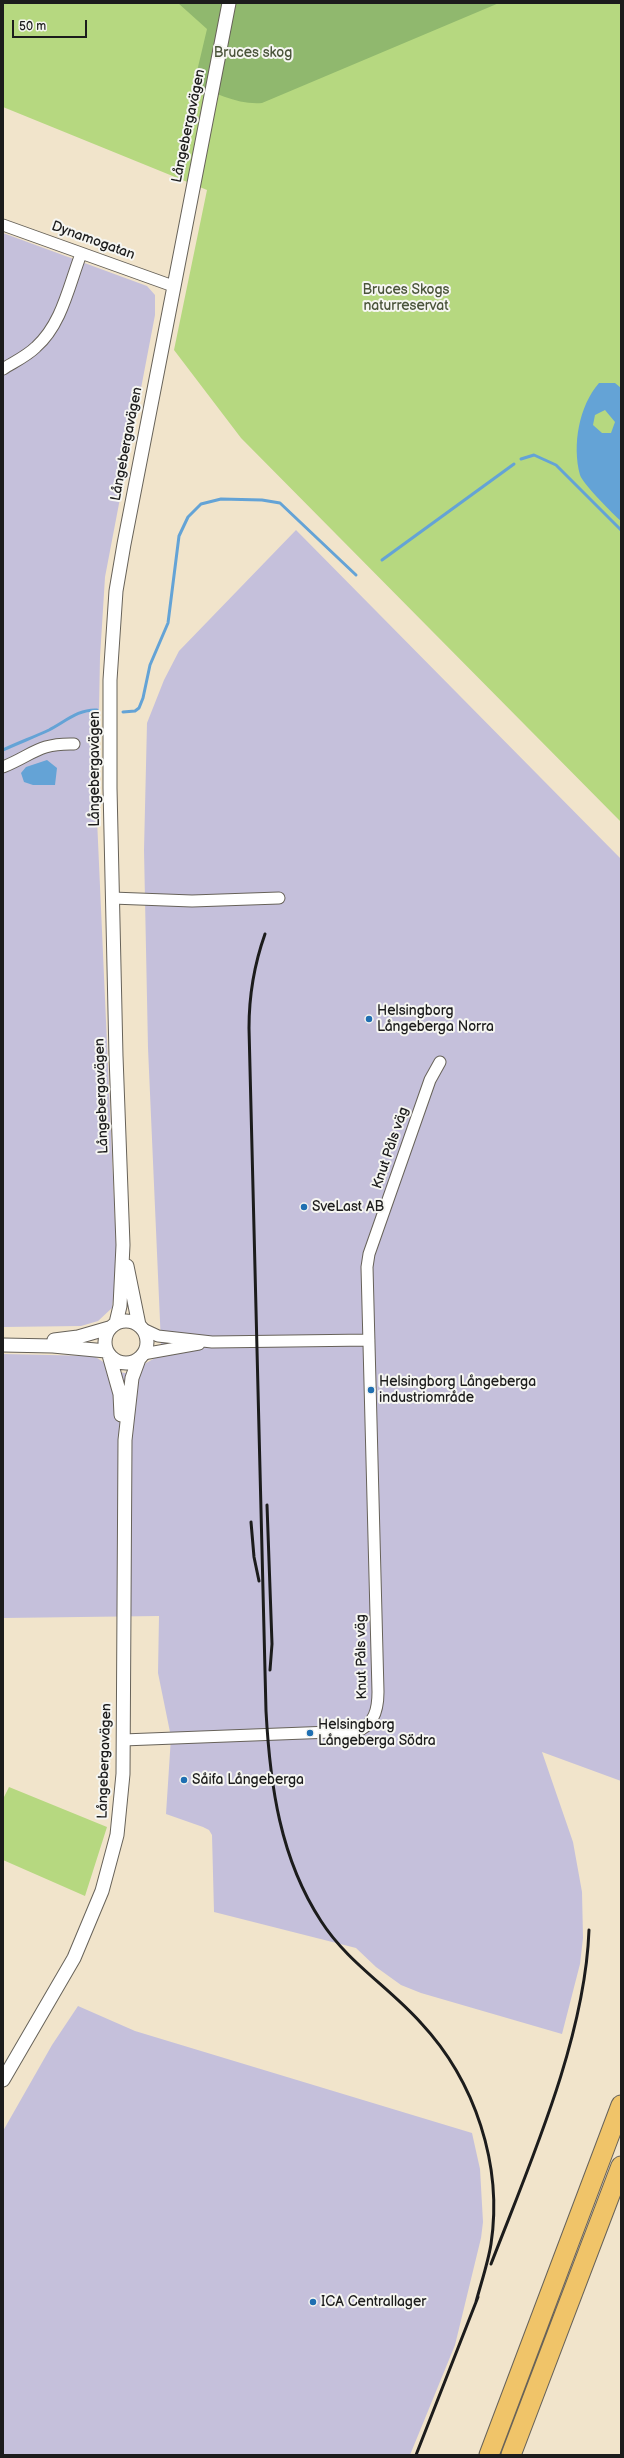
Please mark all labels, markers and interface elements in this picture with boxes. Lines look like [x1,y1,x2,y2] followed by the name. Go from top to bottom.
[14,12,89,38] scale bar
[19,19,46,34] text: 50 m
[214,45,292,61] park label: Bruces skog
[169,68,209,184] street label: Långebergavägen
[49,218,137,264] street label: Dynamogatan
[363,282,449,314] park label: Bruces Skogs naturreservat
[108,386,146,502] street label: Långebergavägen
[87,711,103,827] street label: Långebergavägen
[377,1003,494,1036] place label: Helsingborg Långeberga Norra
[364,1014,374,1024] marker: Helsingborg Långeberga Norra
[92,1038,112,1154] street label: Långebergavägen
[369,1105,413,1191] street label: Knut Påls väg
[312,1199,384,1215] place label: SveLast AB
[299,1202,309,1212] marker: SveLast AB
[379,1374,536,1406] place label: Helsingborg Långeberga industriområde
[366,1385,376,1395] marker: Helsingborg Långeberga industriområde
[353,1614,371,1700] street label: Knut Påls väg
[95,1703,115,1819] street label: Långebergavägen
[318,1717,436,1750] place label: Helsingborg Långeberga Södra
[305,1728,315,1738] marker: Helsingborg Långeberga Södra
[192,1772,304,1788] place label: Såifa Långeberga
[179,1775,189,1785] marker: Såifa Långeberga
[321,2294,426,2310] place label: ICA Centrallager
[308,2297,318,2307] marker: ICA Centrallager

